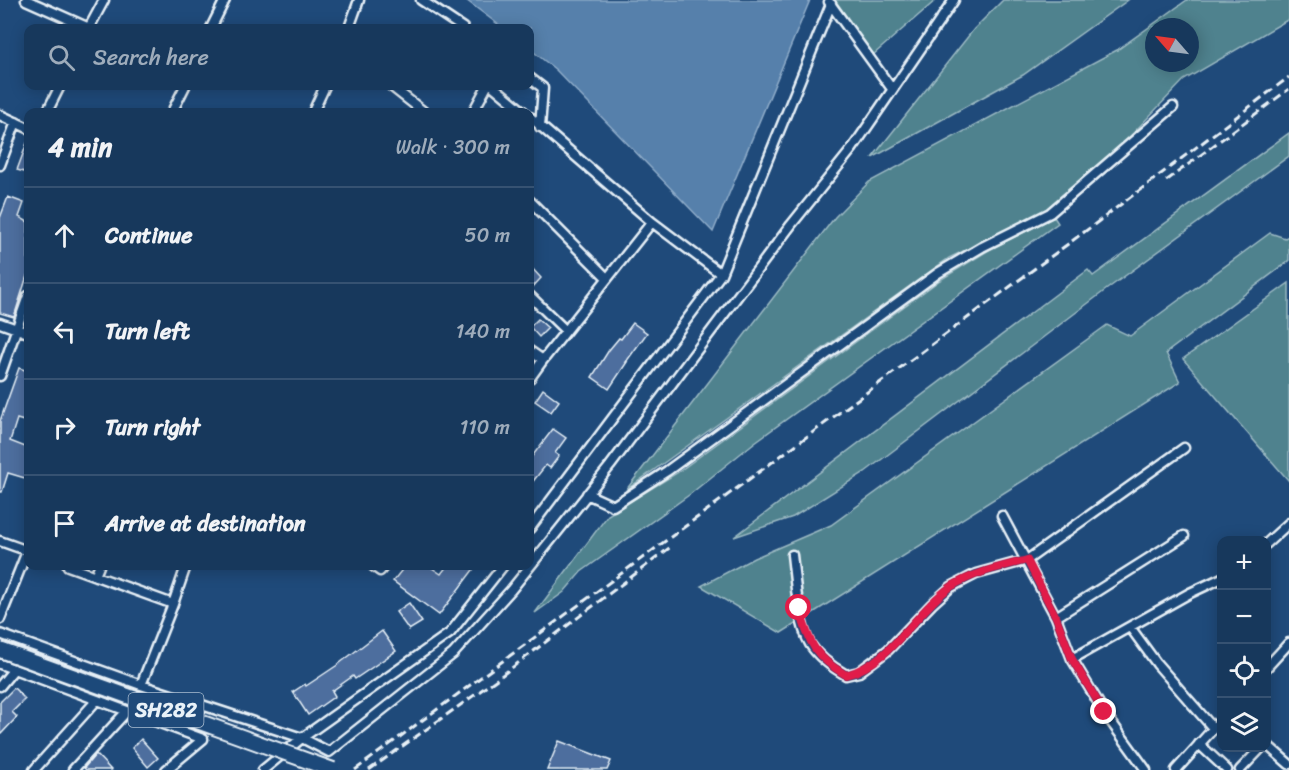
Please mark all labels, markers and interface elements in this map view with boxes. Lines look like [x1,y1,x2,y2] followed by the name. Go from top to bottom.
[1145,18,1199,72] north arrow
[24,24,534,90] search box
[93,38,209,77] text: Search here
[45,41,78,74] icon: search
[48,124,112,170] text: 4 min
[396,130,510,165] text: Walk · 300 m
[105,216,193,255] text: Continue
[465,218,510,253] text: 50 m
[48,219,81,252] icon: ahead
[105,312,190,351] text: Turn left
[456,314,510,349] text: 140 m
[48,315,81,348] icon: left
[105,408,200,447] text: Turn right
[460,410,510,445] text: 110 m
[48,411,81,444] icon: right
[105,504,306,543] text: Arrive at destination
[48,507,81,540] icon: arrive
[1217,536,1271,752] map controls
[1217,536,1271,590] button: +
[1217,590,1271,644] button: −
[785,594,811,620] route start
[1217,644,1271,698] button: locate
[128,693,204,727] road number: SH282
[1090,698,1116,724] route end
[1217,698,1271,752] button: layers

